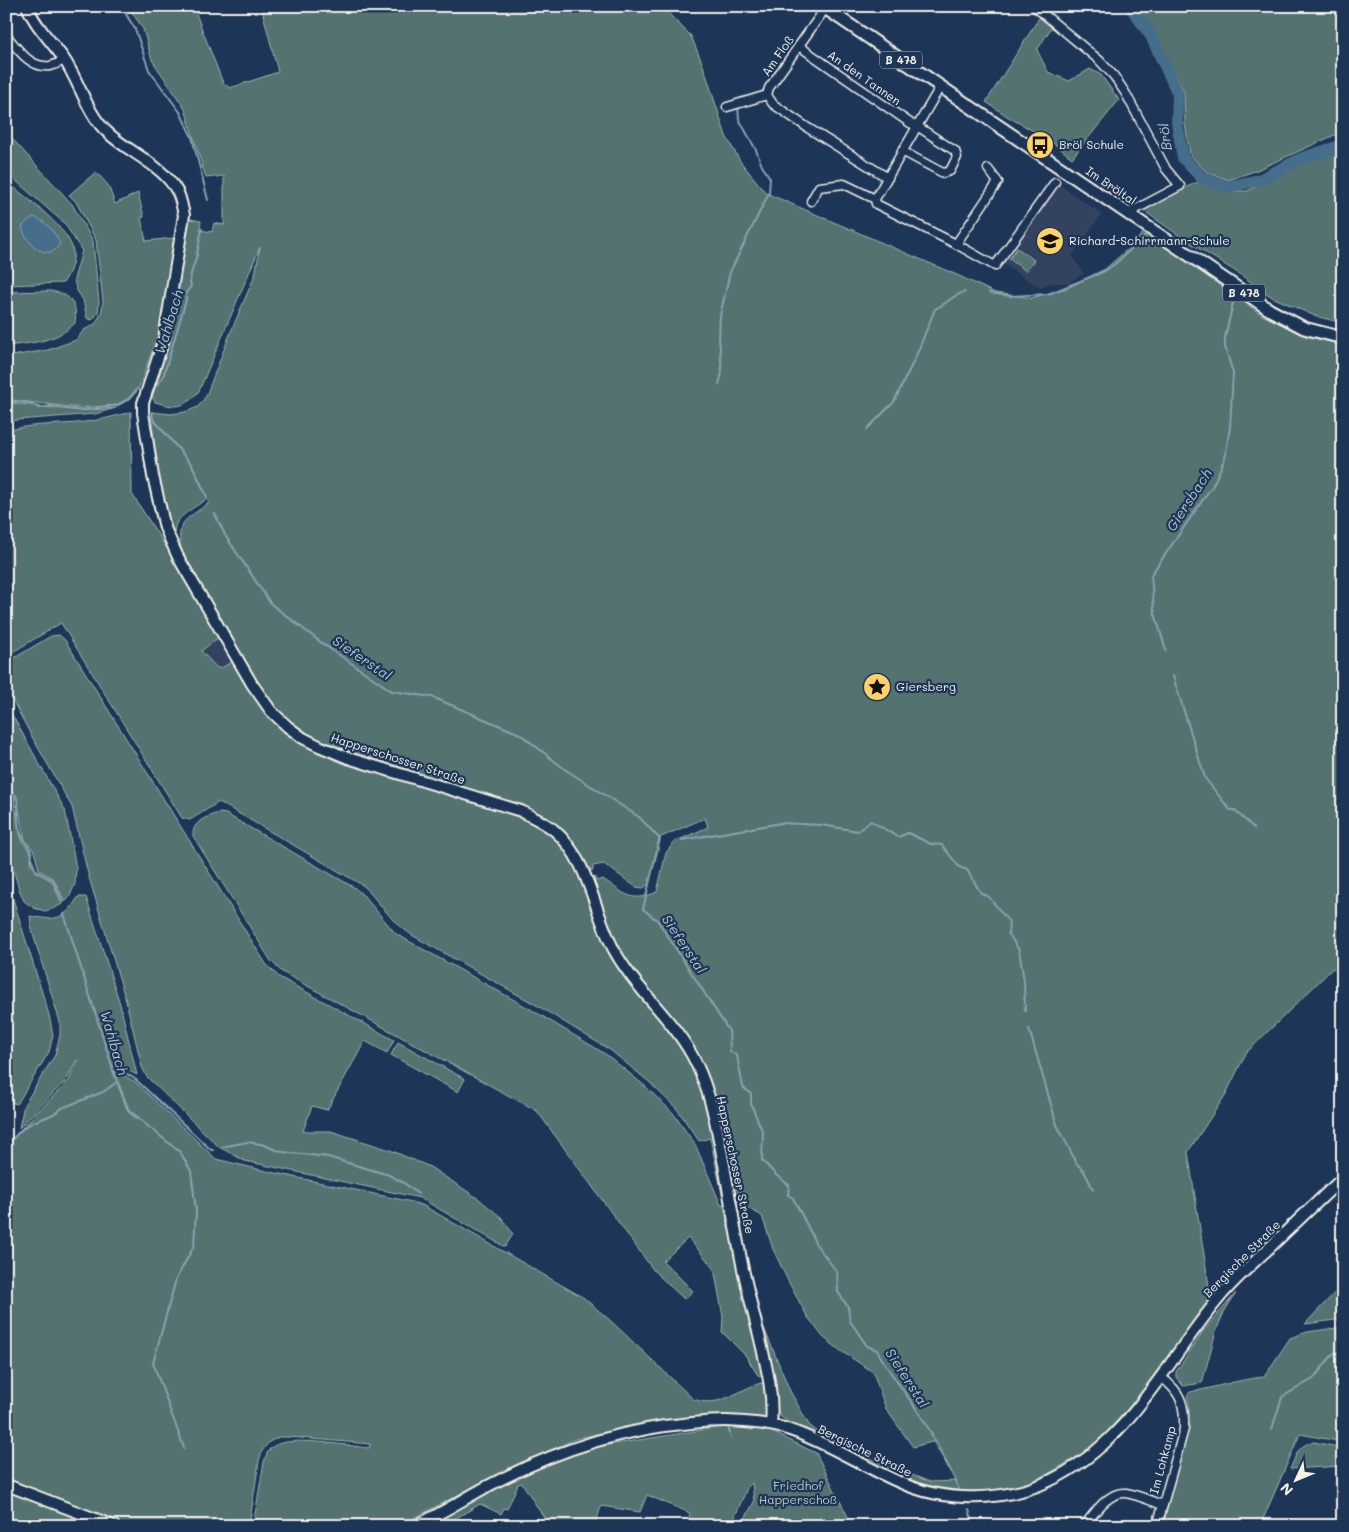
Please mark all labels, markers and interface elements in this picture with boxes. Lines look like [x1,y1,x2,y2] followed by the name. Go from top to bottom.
[757,32,797,79] street label: Am Floß
[825,46,904,108] street label: An den Tannen
[880,52,922,68] road number: B 478
[1153,122,1176,152] water label: Bröl
[1025,130,1055,160] bus stop icon: Bröl Schule
[1059,136,1124,152] place label: Bröl Schule
[1083,162,1140,208] street label: Im Bröltal
[1035,226,1065,256] school or university icon: Richard-Schirrmann-Schule
[1069,232,1230,248] place label: Richard-Schirrmann-Schule
[1223,284,1265,302] road number: B 478
[150,287,187,356] water label: Wahlbach
[1161,465,1216,535] water label: Giersbach
[329,631,396,685] water label: Sieferstal
[862,672,892,702] place icon: Giersberg
[896,678,956,694] place label: Giersberg
[329,729,468,787] street label: Happerschosser Straße
[658,911,711,977] water label: Sieferstal
[96,1008,133,1077] water label: Wahlbach
[714,1094,758,1235] street label: Happerschosser Straße
[1199,1216,1283,1300] street label: Bergische Straße
[881,1344,934,1411] water label: Sieferstal
[816,1420,915,1480] street label: Bergische Straße
[1145,1424,1179,1495] street label: Im Lohkamp
[1272,1454,1322,1504] north arrow
[759,1477,837,1507] park label: Friedhof Happerschoß
[1276,1479,1297,1500] text: N

